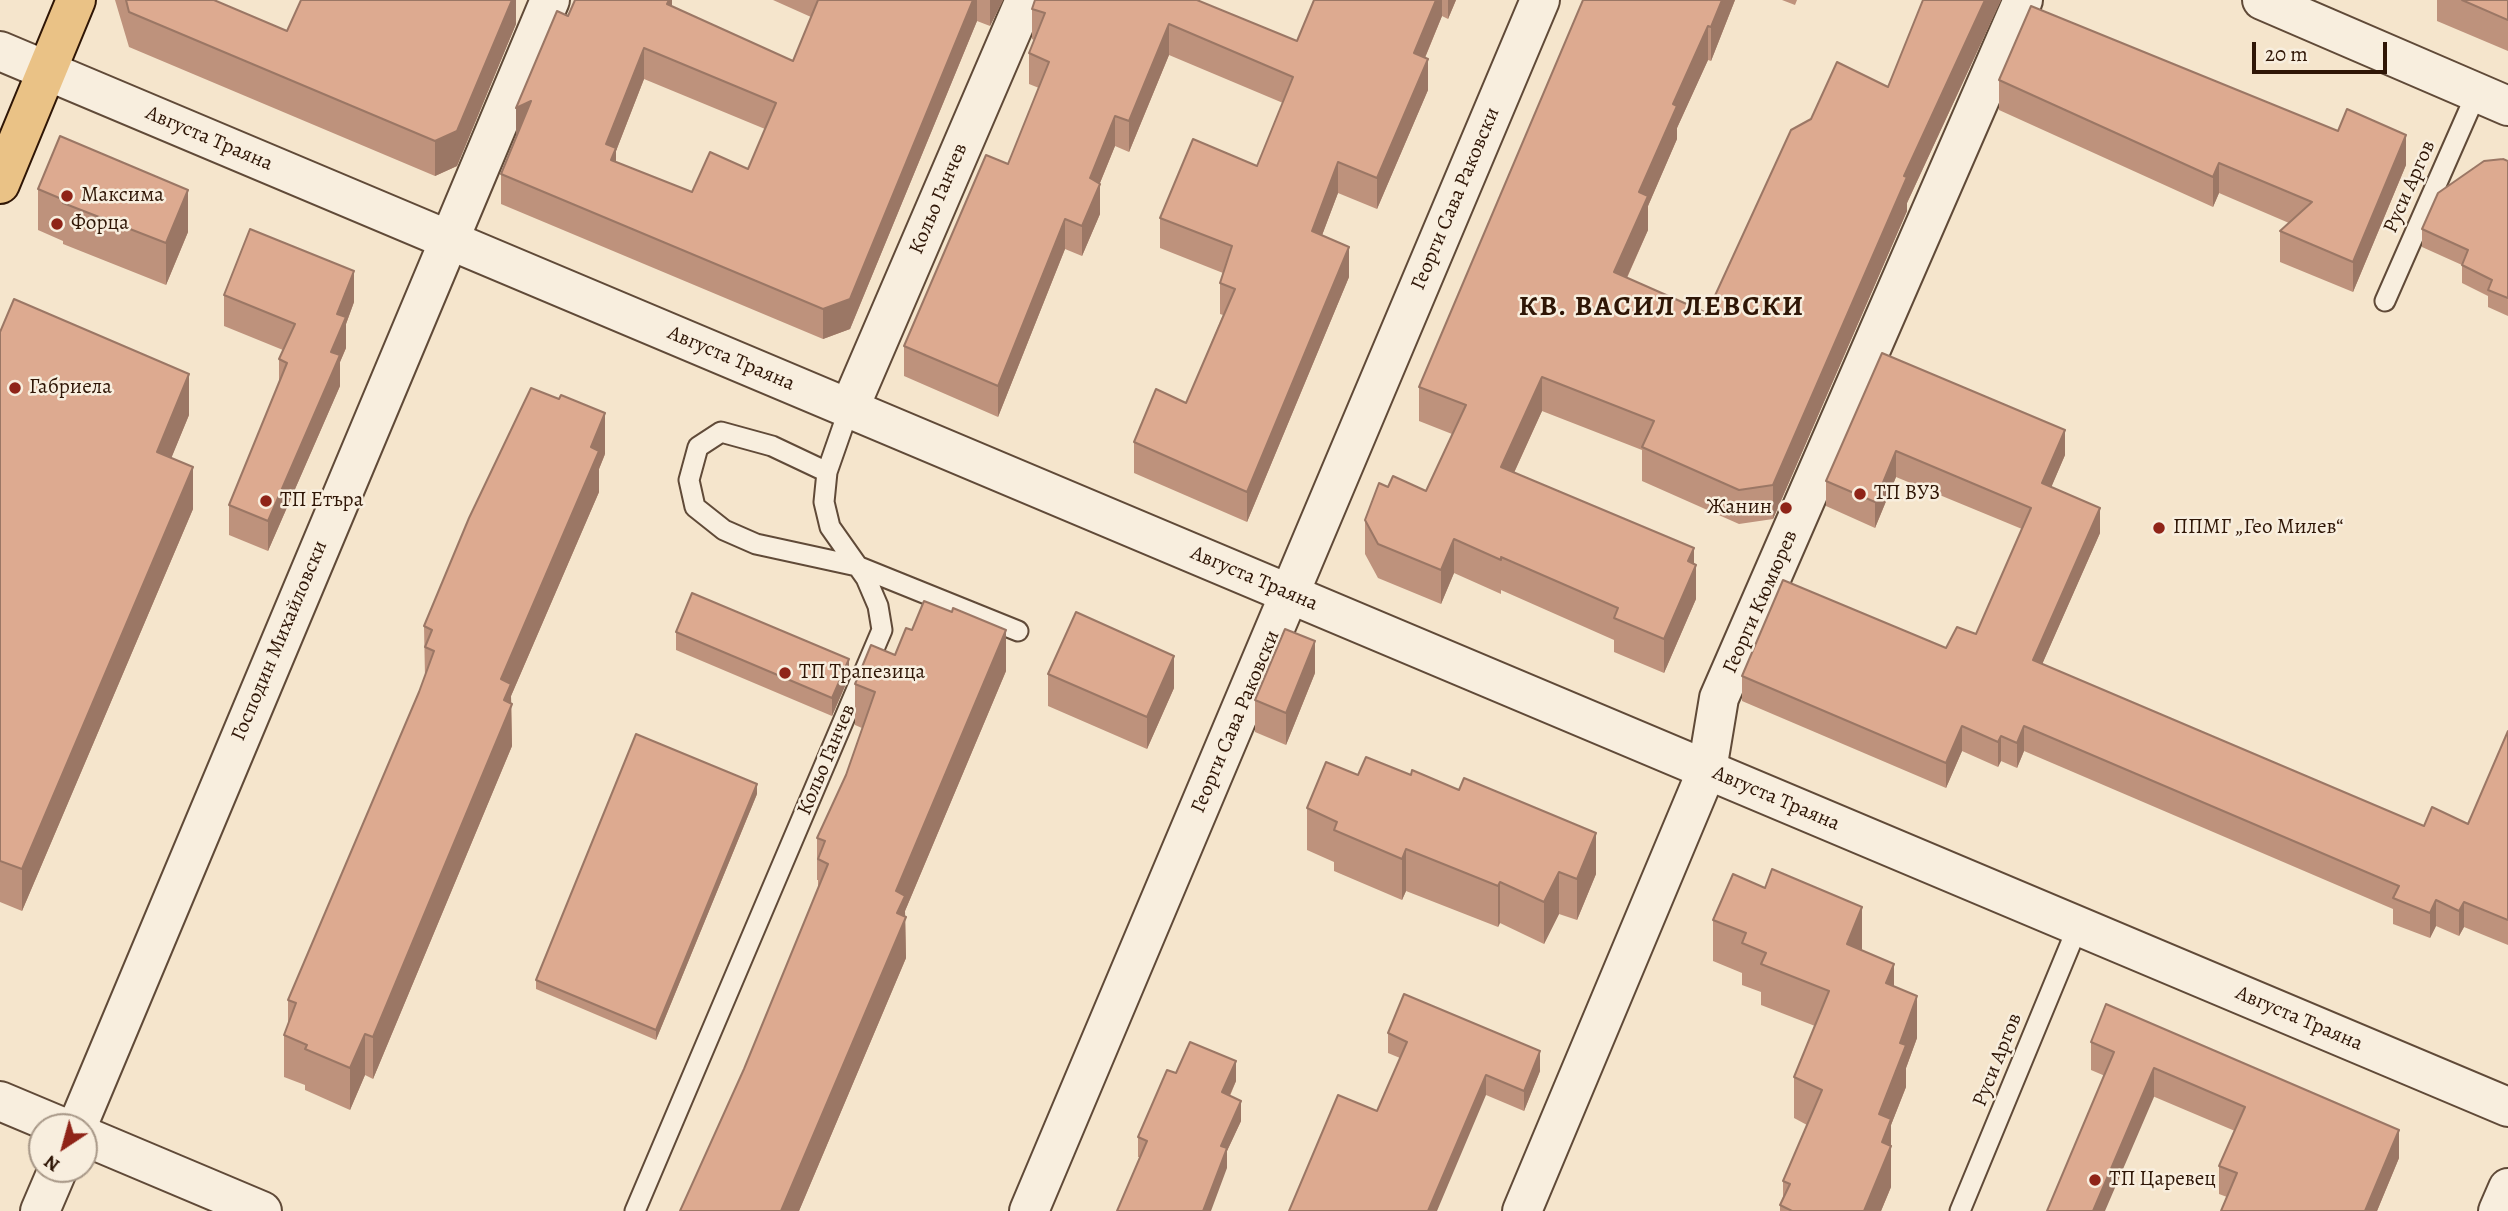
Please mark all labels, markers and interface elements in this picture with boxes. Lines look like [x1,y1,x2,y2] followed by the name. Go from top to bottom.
[2256,28,2391,72] scale bar
[2265,40,2308,68] text: 20 m
[142,101,276,177] street label: Августа Траяна
[1406,104,1506,294] street label: Георги Сава Раковски
[2378,137,2442,237] street label: Руси Аргов
[904,140,974,258] street label: Кольо Ганчев
[81,183,164,209] place label: Максима
[59,188,75,204] marker: Максима
[71,211,129,237] place label: Форца
[49,216,65,232] marker: Форца
[1521,291,1803,325] district label: КВ. ВАСИЛ ЛЕВСКИ
[664,321,798,397] street label: Августа Траяна
[29,375,112,401] place label: Габриела
[7,380,23,396] marker: Габриела
[1874,481,1940,507] place label: ТП ВУЗ
[1852,486,1868,502] marker: ТП ВУЗ
[280,488,363,514] place label: ТП Етъра
[258,493,274,509] marker: ТП Етъра
[1707,495,1772,521] place label: Жанин
[1778,500,1794,516] marker: Жанин
[2173,515,2343,541] place label: ППМГ „Гео Милев“
[2151,520,2167,536] marker: ППМГ „Гео Милев“
[1718,526,1804,678] street label: Георги Кюмюрев
[226,537,334,745] street label: Господин Михайловски
[1187,541,1321,617] street label: Августа Траяна
[1186,627,1286,817] street label: Георги Сава Раковски
[799,660,925,686] place label: ТП Трапезица
[777,665,793,681] marker: ТП Трапезица
[792,701,862,819] street label: Кольо Ганчев
[1709,761,1843,837] street label: Августа Траяна
[2232,981,2366,1057] street label: Августа Траяна
[1968,1009,2028,1111] street label: Руси Аргов
[28,1113,98,1183] north arrow
[39,1149,65,1178] text: N
[2109,1167,2216,1193] place label: ТП Царевец
[2087,1172,2103,1188] marker: ТП Царевец

